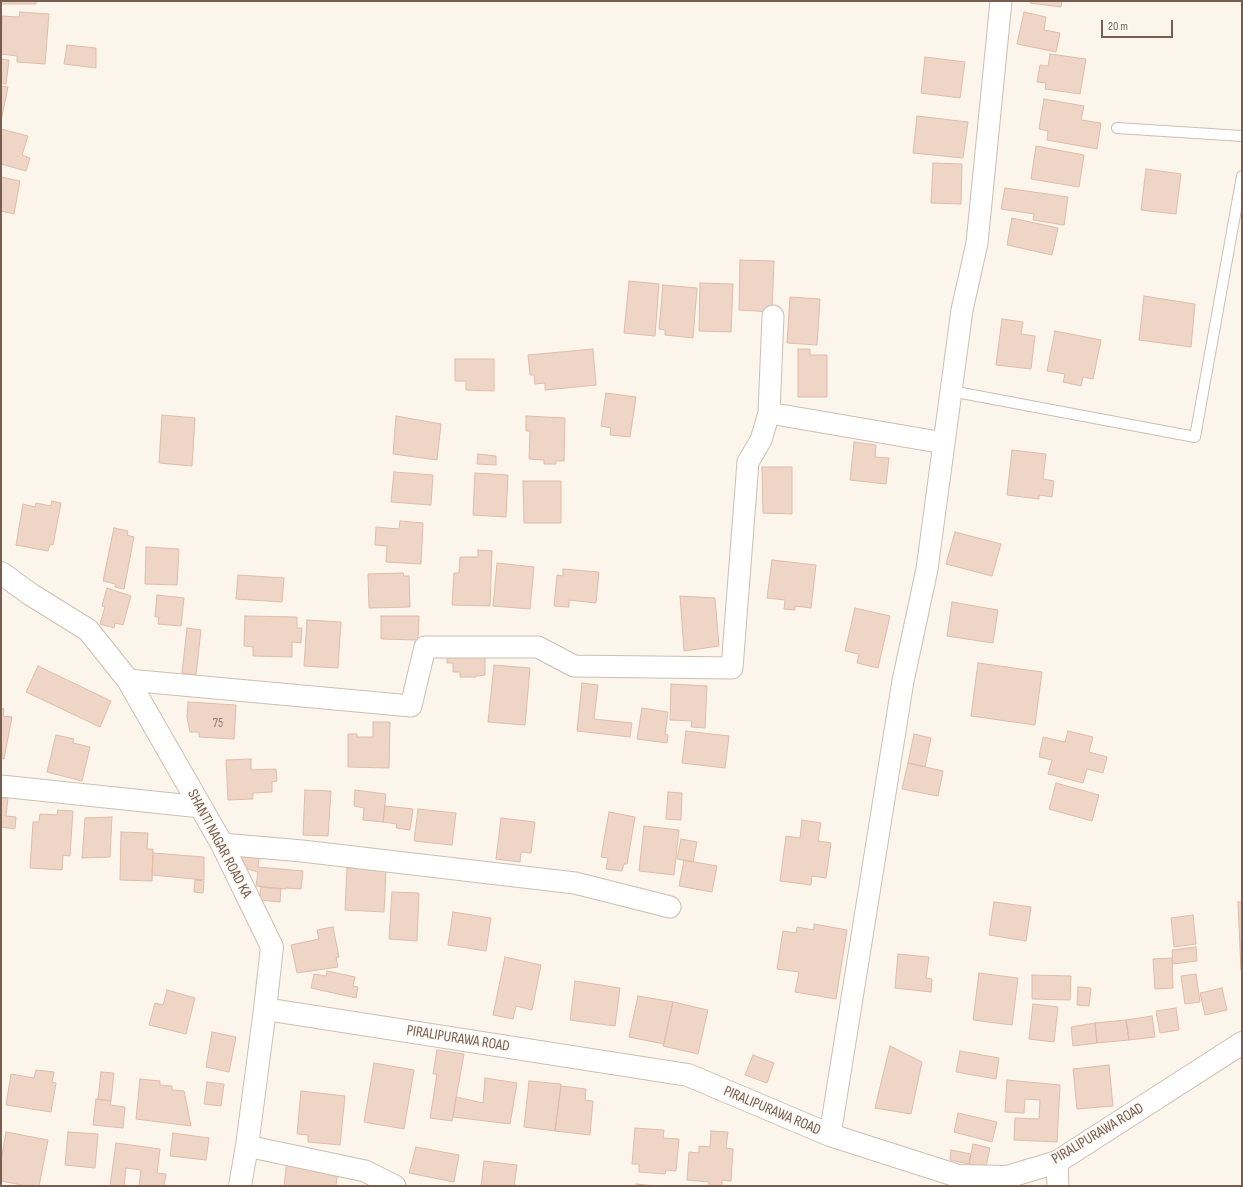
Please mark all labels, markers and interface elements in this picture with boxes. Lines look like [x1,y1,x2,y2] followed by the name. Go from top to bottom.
[1103,12,1175,38] scale bar
[1108,19,1128,34] text: 20 m
[213,716,223,732] house number: 75
[183,787,255,901] street label: SHANTI NAGAR ROAD KA
[405,1022,511,1056] street label: PIRALIPURAWA ROAD
[721,1082,823,1140] street label: PIRALIPURAWA ROAD
[1049,1100,1147,1168] street label: PIRALIPURAWA ROAD

